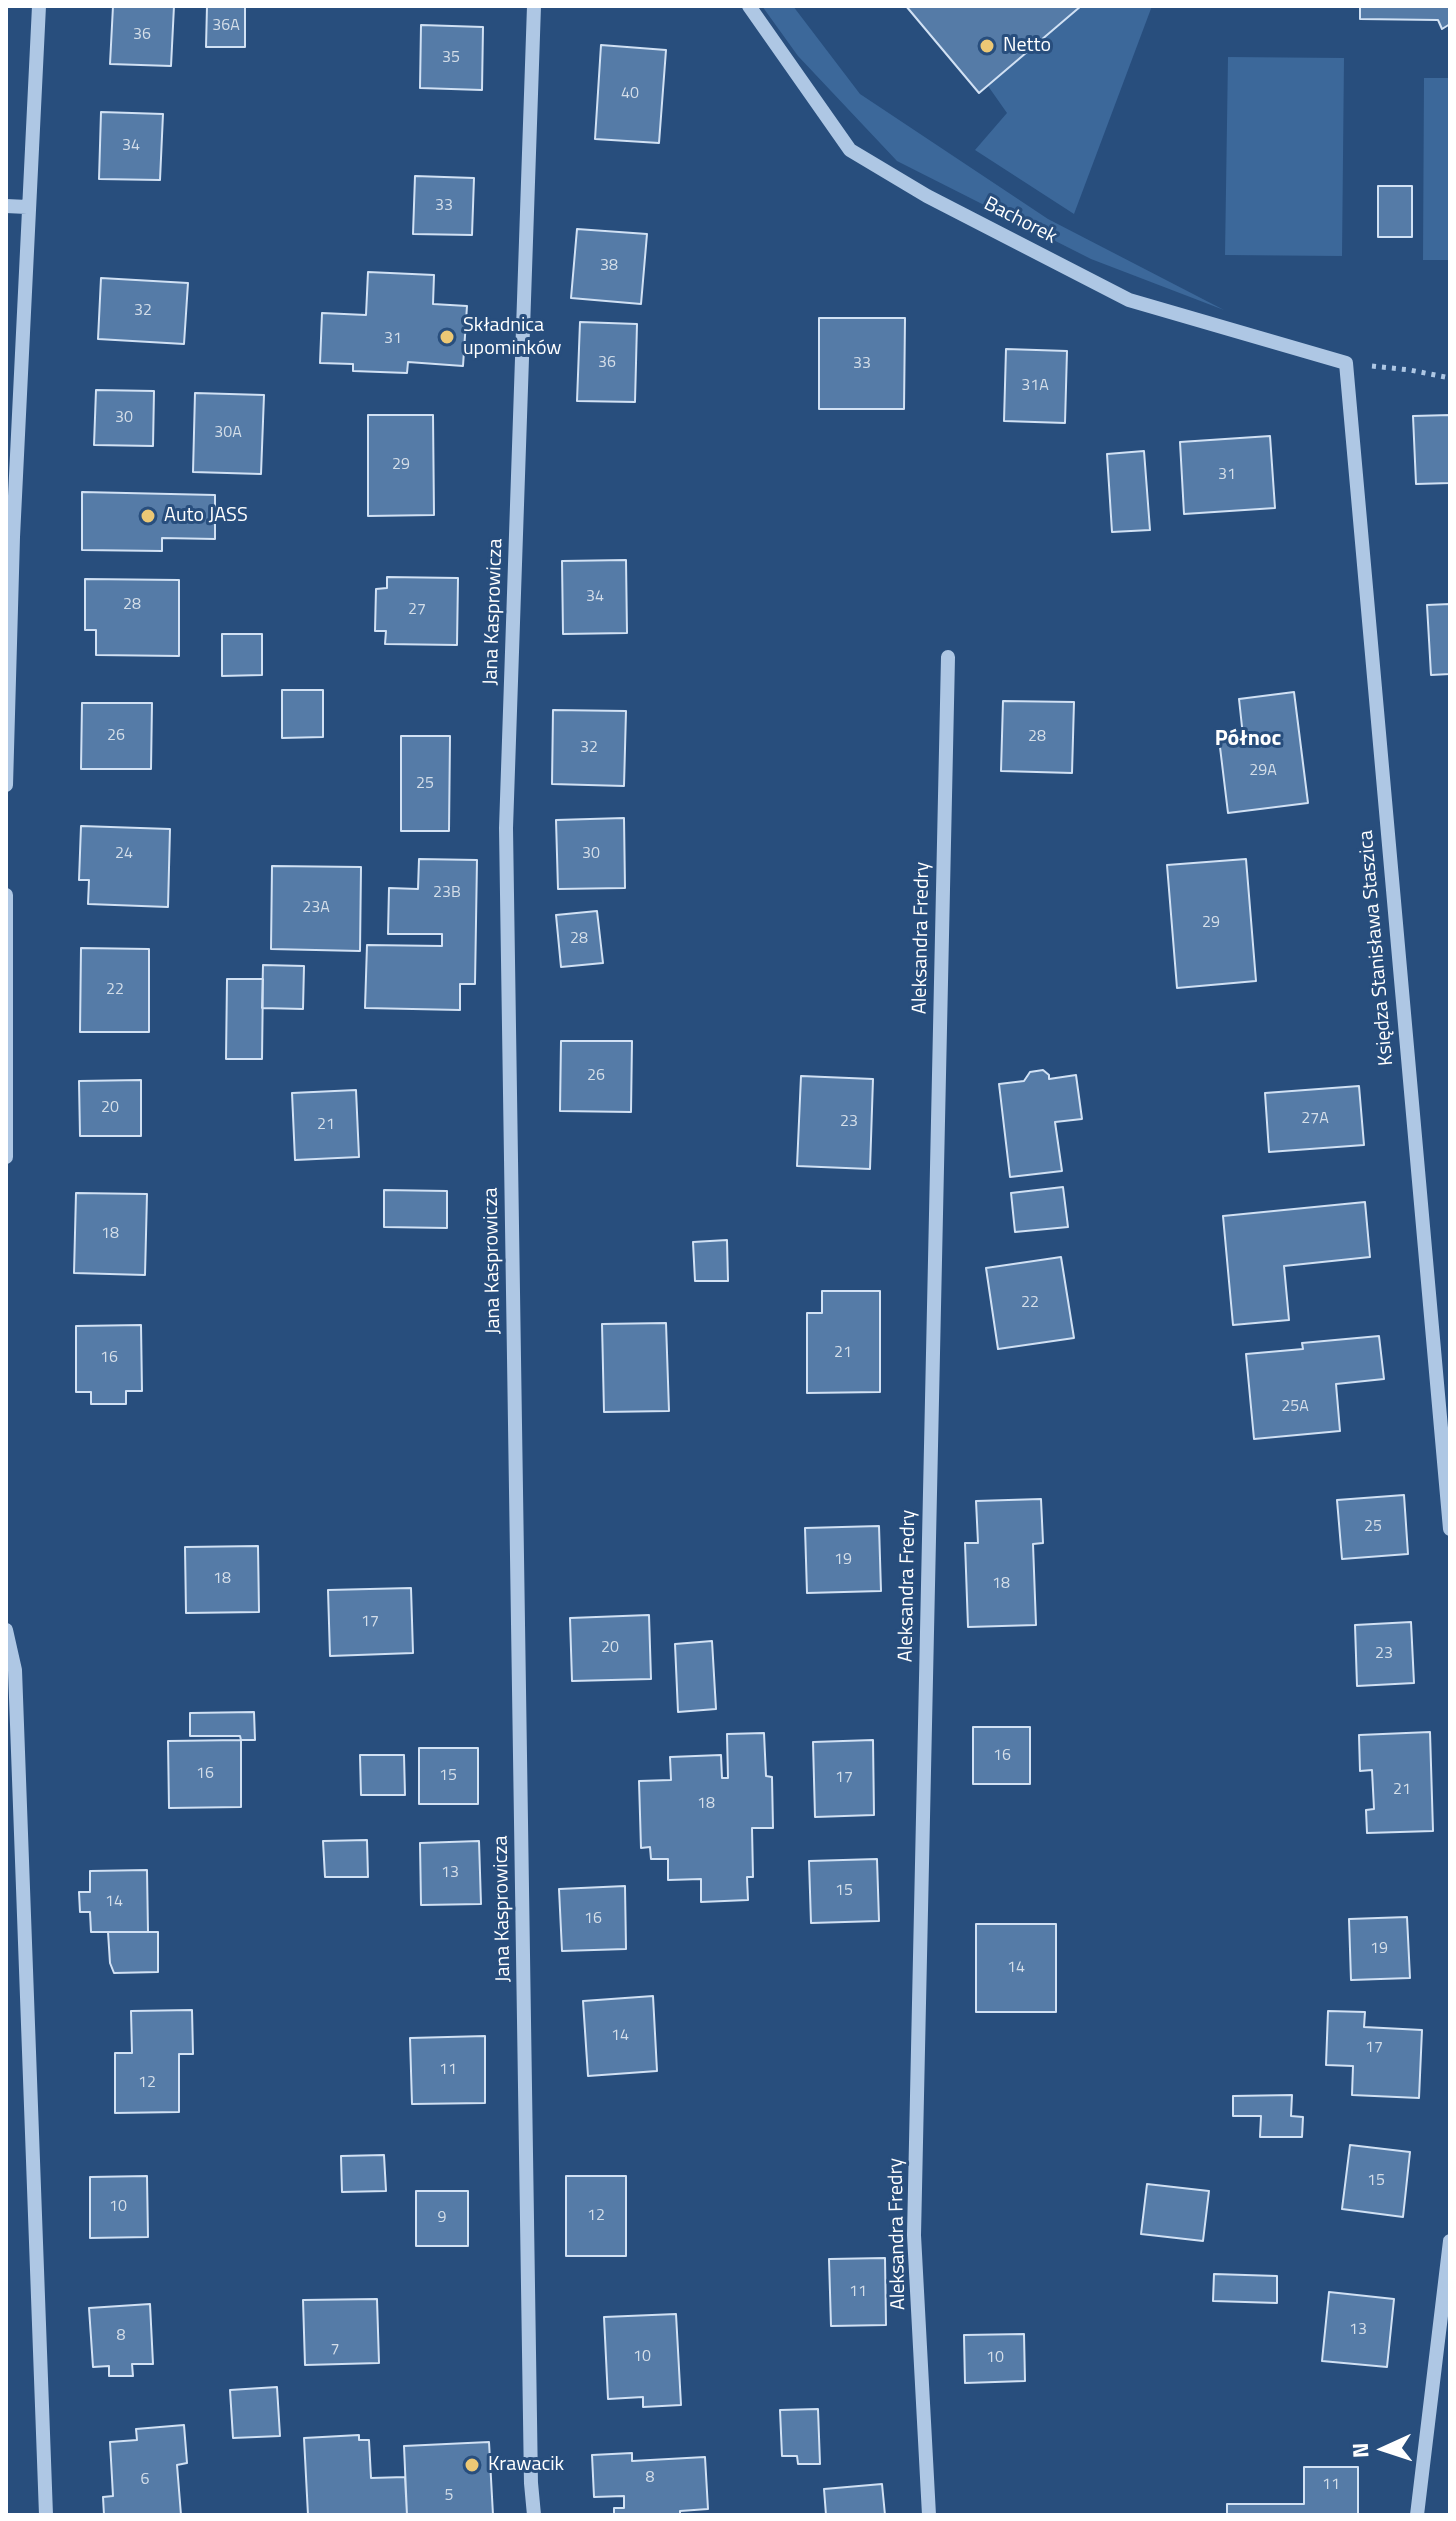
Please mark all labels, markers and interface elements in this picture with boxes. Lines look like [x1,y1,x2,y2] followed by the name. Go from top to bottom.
[212,16,240,36] house number: 36A
[133,25,151,45] house number: 36
[1003,34,1051,58] place label: Netto
[978,37,996,55] marker: Netto
[442,48,460,68] house number: 35
[621,84,639,104] house number: 40
[122,136,140,156] house number: 34
[979,192,1061,250] street label: Bachorek
[435,196,453,216] house number: 33
[600,256,618,276] house number: 38
[134,301,152,321] house number: 32
[463,314,562,361] place label: Składnica upominków
[438,328,456,346] marker: Składnica upominków
[384,329,402,349] house number: 31
[598,353,616,373] house number: 36
[853,354,871,374] house number: 33
[1021,376,1049,396] house number: 31A
[115,408,133,428] house number: 30
[214,423,242,443] house number: 30A
[392,455,410,475] house number: 29
[1218,465,1236,485] house number: 31
[164,504,248,528] place label: Auto JASS
[139,507,157,525] marker: Auto JASS
[479,538,509,686] street label: Jana Kasprowicza
[586,587,604,607] house number: 34
[123,595,141,615] house number: 28
[408,600,426,620] house number: 27
[107,726,125,746] house number: 26
[1028,727,1046,747] house number: 28
[1215,727,1281,753] district label: Północ
[580,738,598,758] house number: 32
[1249,761,1277,781] house number: 29A
[416,774,434,794] house number: 25
[1355,829,1399,1067] street label: Księdza Stanisława Staszica
[115,844,133,864] house number: 24
[582,844,600,864] house number: 30
[909,862,935,1014] street label: Aleksandra Fredry
[433,883,461,903] house number: 23B
[302,898,330,918] house number: 23A
[1202,913,1220,933] house number: 29
[570,929,588,949] house number: 28
[106,980,124,1000] house number: 22
[587,1066,605,1086] house number: 26
[101,1098,119,1118] house number: 20
[1301,1109,1329,1129] house number: 27A
[840,1112,858,1132] house number: 23
[317,1115,335,1135] house number: 21
[480,1187,506,1335] street label: Jana Kasprowicza
[101,1224,119,1244] house number: 18
[1021,1293,1039,1313] house number: 22
[834,1343,852,1363] house number: 21
[100,1348,118,1368] house number: 16
[1281,1397,1309,1417] house number: 25A
[895,1510,921,1662] street label: Aleksandra Fredry
[1364,1517,1382,1537] house number: 25
[834,1550,852,1570] house number: 19
[213,1569,231,1589] house number: 18
[992,1574,1010,1594] house number: 18
[361,1612,379,1632] house number: 17
[601,1638,619,1658] house number: 20
[1375,1644,1393,1664] house number: 23
[993,1746,1011,1766] house number: 16
[196,1764,214,1784] house number: 16
[439,1766,457,1786] house number: 15
[835,1768,853,1788] house number: 17
[1393,1780,1411,1800] house number: 21
[697,1794,715,1814] house number: 18
[490,1835,516,1983] street label: Jana Kasprowicza
[441,1863,459,1883] house number: 13
[835,1881,853,1901] house number: 15
[105,1892,123,1912] house number: 14
[584,1909,602,1929] house number: 16
[1370,1939,1388,1959] house number: 19
[1007,1958,1025,1978] house number: 14
[611,2026,629,2046] house number: 14
[1365,2038,1383,2058] house number: 17
[439,2060,457,2080] house number: 11
[138,2073,156,2093] house number: 12
[885,2158,911,2310] street label: Aleksandra Fredry
[1367,2171,1385,2191] house number: 15
[109,2197,127,2217] house number: 10
[587,2206,605,2226] house number: 12
[438,2208,446,2228] house number: 9
[849,2282,867,2302] house number: 11
[1349,2320,1367,2340] house number: 13
[117,2326,125,2346] house number: 8
[331,2340,339,2360] house number: 7
[633,2347,651,2367] house number: 10
[986,2348,1004,2368] house number: 10
[1344,2409,1424,2489] north arrow
[1343,2442,1377,2459] text: N
[488,2453,564,2477] place label: Krawacik
[463,2456,481,2474] marker: Krawacik
[646,2468,654,2488] house number: 8
[141,2470,149,2490] house number: 6
[1322,2475,1340,2495] house number: 11
[445,2486,453,2506] house number: 5

